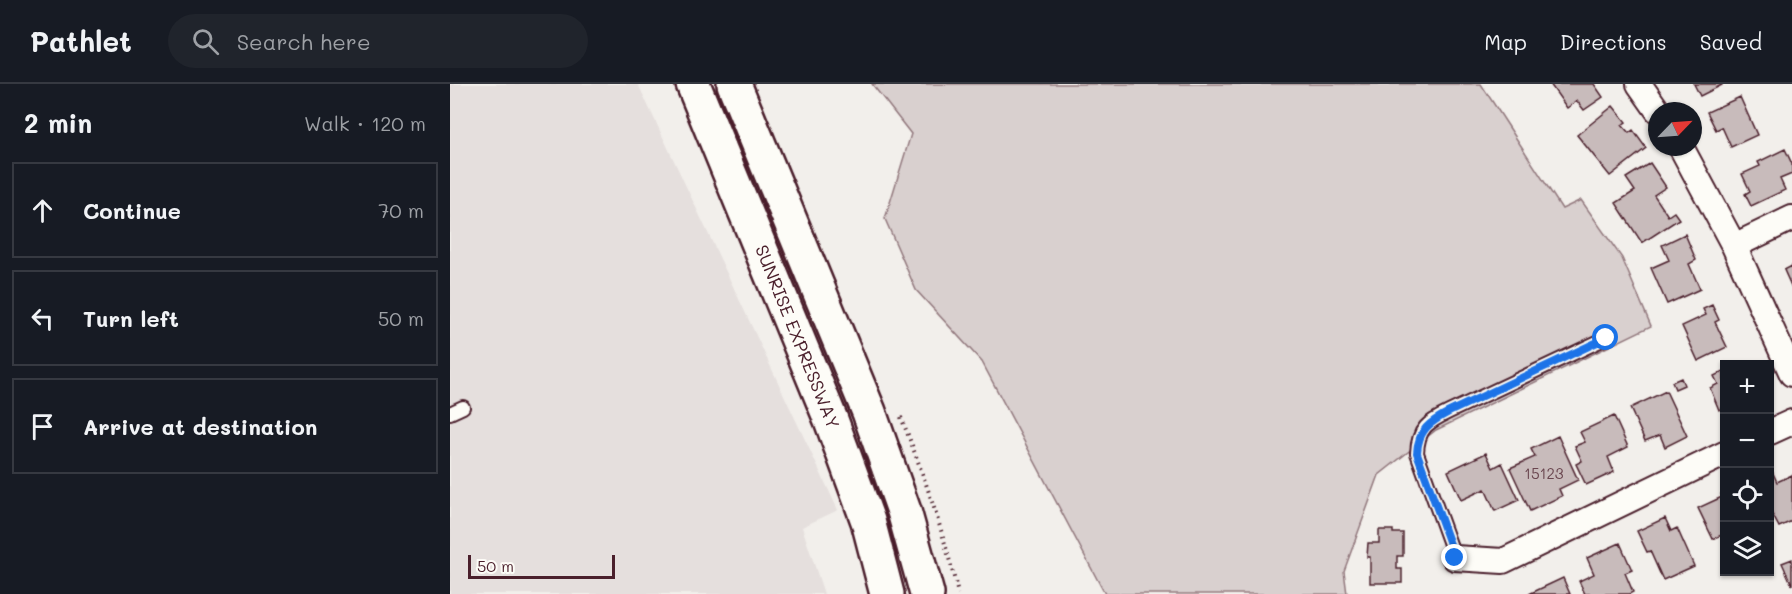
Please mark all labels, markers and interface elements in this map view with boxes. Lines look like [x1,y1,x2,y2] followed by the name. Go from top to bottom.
[168,14,588,68] search box
[30,23,132,59] text: Pathlet
[189,25,222,58] icon: search
[237,27,371,56] text: Search here
[1484,28,1527,55] text: Map
[1560,28,1667,55] text: Directions
[1700,28,1762,55] text: Saved
[1648,102,1702,156] north arrow
[24,106,92,140] text: 2 min
[304,110,426,136] text: Walk · 120 m
[26,194,59,227] icon: ahead
[83,196,181,225] text: Continue
[378,197,424,223] text: 70 m
[750,241,846,432] street label: SUNRISE EXPRESSWAY
[26,302,59,335] icon: left
[83,304,179,333] text: Turn left
[378,305,424,331] text: 50 m
[1592,324,1618,350] route start
[1720,360,1774,576] map controls
[1720,360,1774,414] button: +
[26,410,59,443] icon: arrive
[83,412,318,441] text: Arrive at destination
[1720,414,1774,468] button: −
[1524,463,1564,483] house number: 15123
[1720,468,1774,522] button: locate
[1720,522,1774,576] button: layers
[1441,544,1467,570] route end
[468,552,615,580] scale bar
[477,555,514,576] text: 50 m

